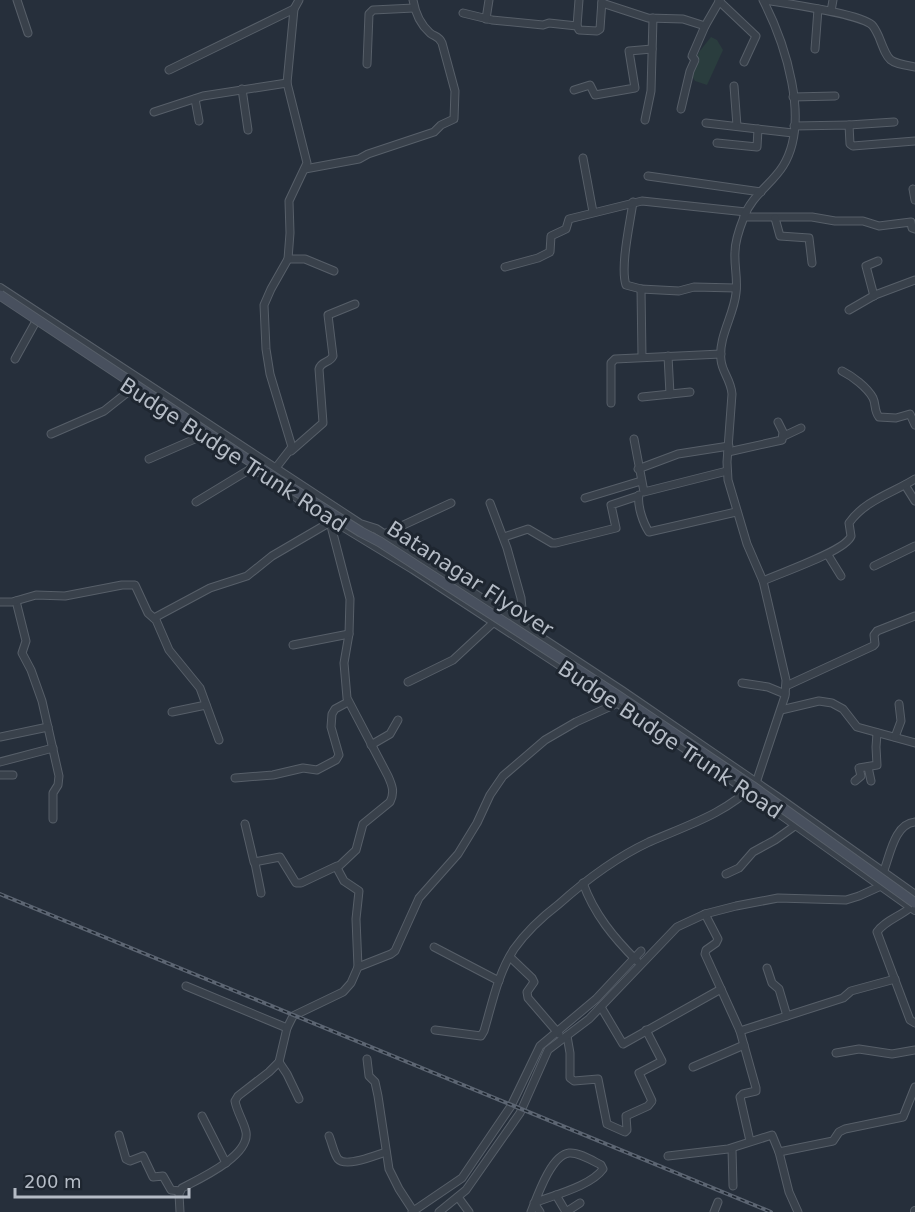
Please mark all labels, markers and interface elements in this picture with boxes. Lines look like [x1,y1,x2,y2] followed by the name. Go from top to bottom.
[116,373,350,537] street label: Budge Budge Trunk Road
[382,516,558,642] street label: Batanagar Flyover
[554,656,786,824] street label: Budge Budge Trunk Road
[15,1161,189,1199] scale bar
[24,1171,82,1192] text: 200 m

